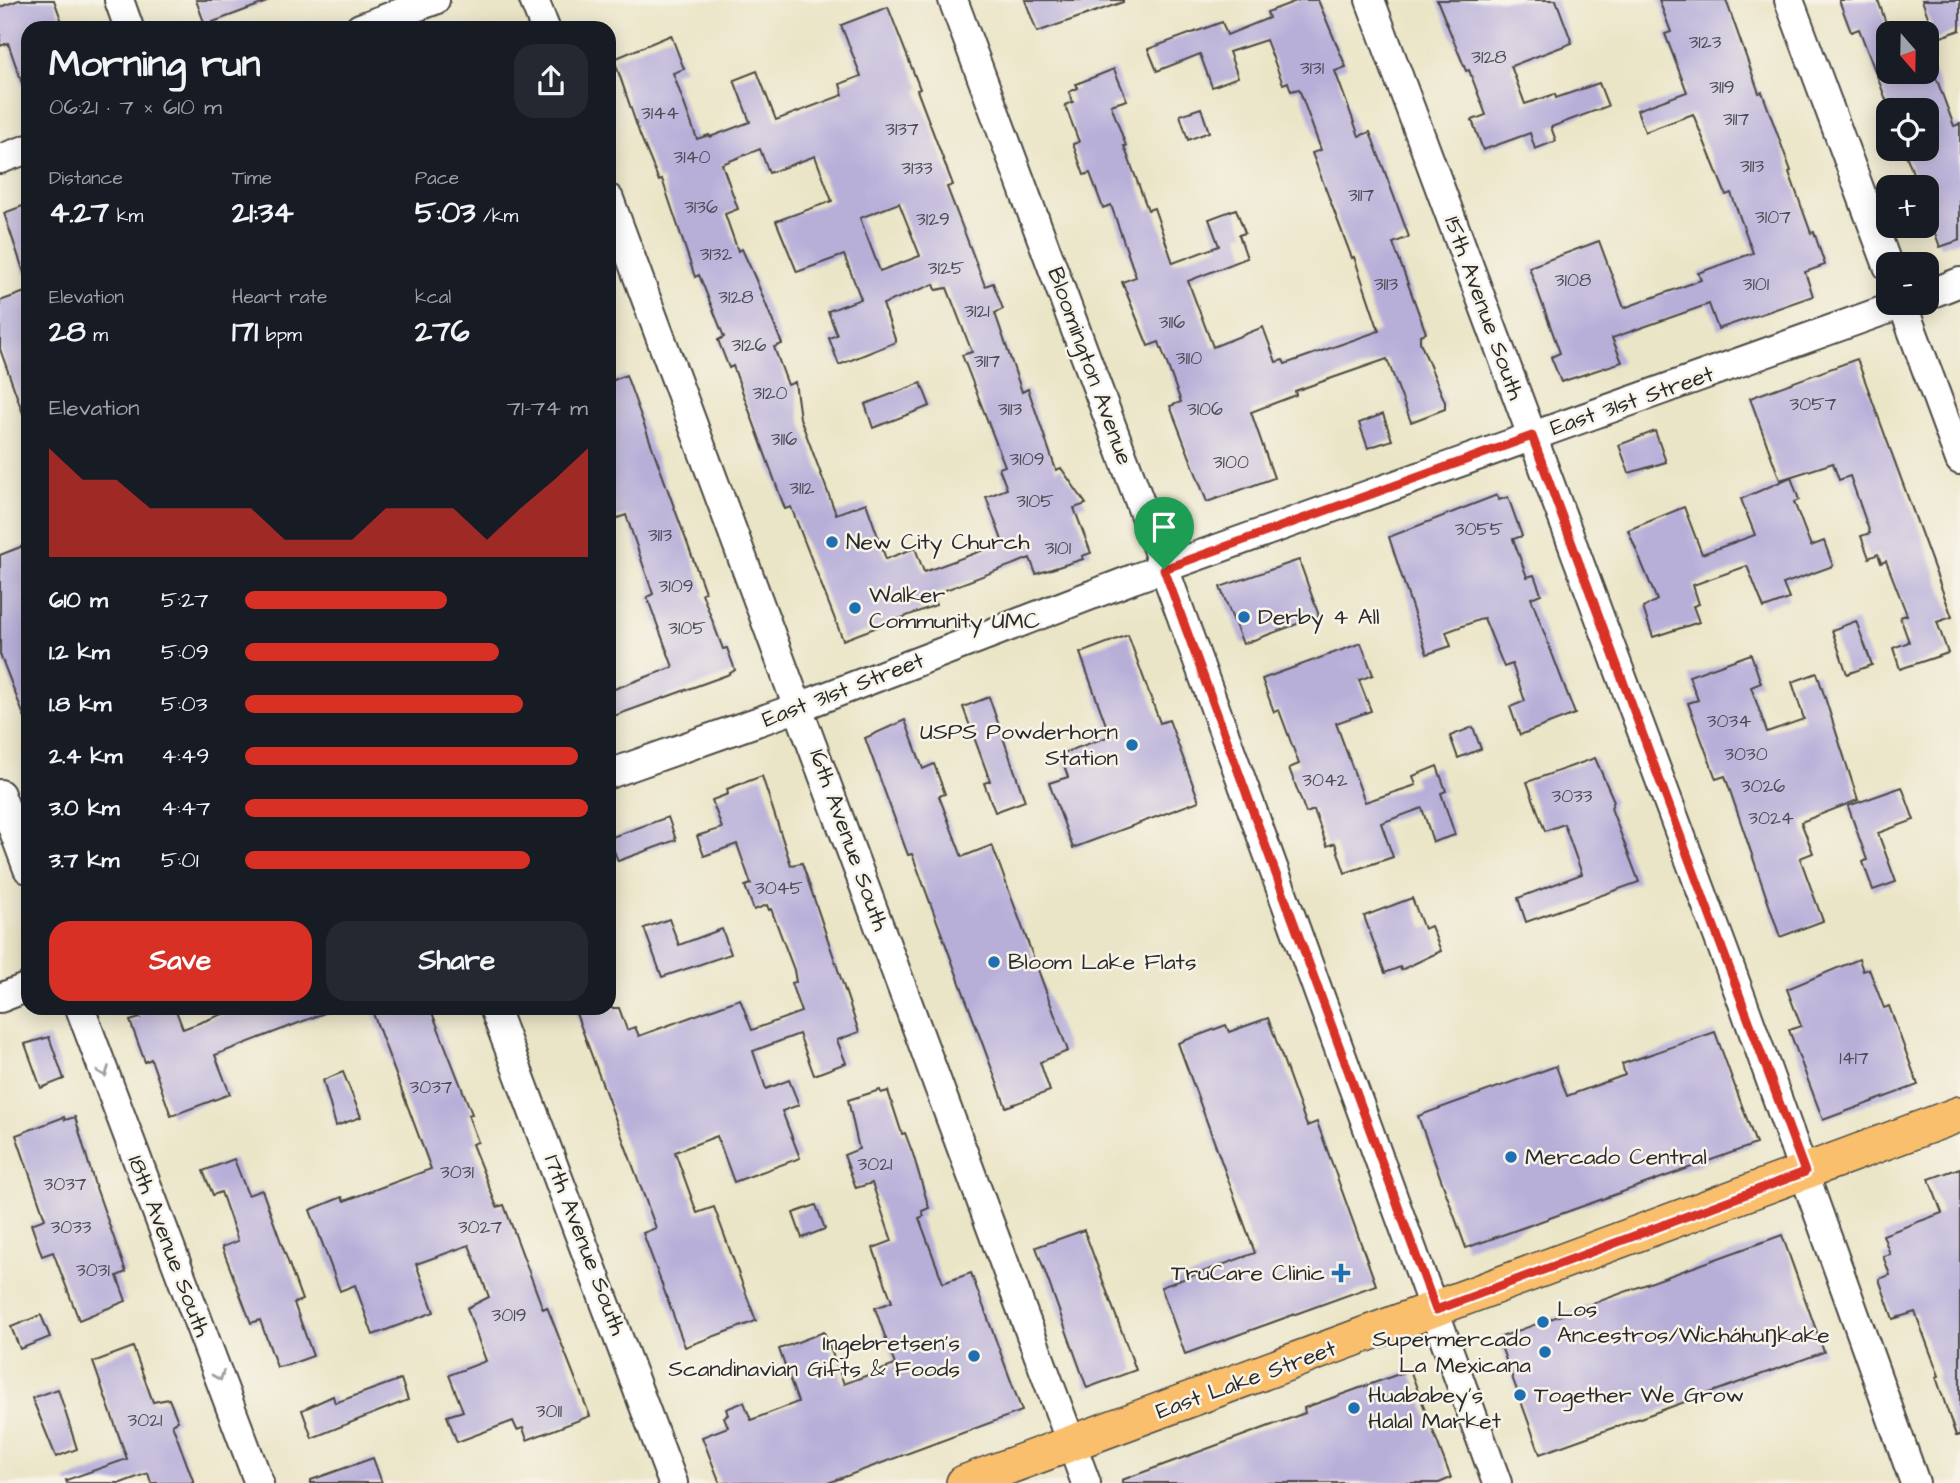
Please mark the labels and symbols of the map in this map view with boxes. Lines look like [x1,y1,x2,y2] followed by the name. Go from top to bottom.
[1876,21,1939,84] north arrow
[1689,29,1722,56] house number: 3123
[1471,44,1507,71] house number: 3128
[1300,55,1325,82] house number: 3131
[1709,74,1735,101] house number: 3119
[641,100,679,127] house number: 3144
[1723,106,1749,133] house number: 3117
[885,116,919,143] house number: 3137
[673,144,711,171] house number: 3140
[1740,153,1764,180] house number: 3113
[901,155,933,182] house number: 3133
[1348,182,1374,209] house number: 3117
[684,194,718,221] house number: 3136
[1755,204,1791,231] house number: 3107
[916,206,950,233] house number: 3129
[1436,212,1532,405] street label: 15th Avenue South
[700,241,732,268] house number: 3132
[928,255,965,282] house number: 3125
[1038,263,1141,470] street label: Bloomington Avenue
[1555,267,1591,294] house number: 3108
[1374,271,1398,298] house number: 3113
[1743,271,1770,298] house number: 3101
[718,284,754,311] house number: 3128
[964,298,990,325] house number: 3121
[1159,309,1185,336] house number: 3116
[732,332,767,359] house number: 3126
[1176,345,1202,372] house number: 3110
[974,348,1000,375] house number: 3117
[1546,358,1719,444] street label: East 31st Street
[753,380,787,407] house number: 3120
[1790,391,1837,418] house number: 3057
[998,396,1022,423] house number: 3113
[1187,396,1223,423] house number: 3106
[771,426,797,453] house number: 3116
[1010,446,1044,473] house number: 3109
[1213,449,1249,476] house number: 3100
[789,475,815,502] house number: 3112
[1016,488,1054,515] house number: 3105
[1134,497,1194,569] pin
[1455,516,1504,543] house number: 3055
[648,522,672,549] house number: 3113
[846,526,1030,559] place label: New City Church
[824,534,840,550] marker: New City Church
[1045,535,1072,562] house number: 3101
[659,573,693,600] house number: 3109
[869,579,1040,638] place label: Walker Community UMC
[847,600,863,616] marker: Walker Community UMC
[1258,601,1380,634] place label: Derby 4 All
[1236,609,1252,625] marker: Derby 4 All
[668,615,706,642] house number: 3105
[757,644,929,736] street label: East 31st Street
[1707,708,1751,735] house number: 3034
[920,716,1118,774] place label: USPS Powderhorn Station
[1124,737,1140,753] marker: USPS Powderhorn Station
[1724,741,1768,768] house number: 3030
[801,745,897,936] street label: 16th Avenue South
[1302,767,1348,794] house number: 3042
[1741,773,1785,800] house number: 3026
[1552,783,1593,810] house number: 3033
[1748,805,1794,832] house number: 3024
[755,875,804,902] house number: 3045
[1008,946,1196,978] place label: Bloom Lake Flats
[986,954,1002,970] marker: Bloom Lake Flats
[1839,1045,1869,1072] house number: 1417
[95,1065,109,1077] one-way arrow
[409,1074,453,1101] house number: 3037
[1525,1141,1707,1173] place label: Mercado Central
[1503,1149,1519,1165] marker: Mercado Central
[536,1150,634,1340] street label: 17th Avenue South
[120,1151,219,1342] street label: 18th Avenue South
[858,1151,893,1178] house number: 3021
[440,1159,474,1186] house number: 3031
[43,1171,87,1198] house number: 3037
[51,1214,92,1241] house number: 3033
[458,1214,502,1241] house number: 3027
[76,1257,110,1284] house number: 3031
[1171,1257,1325,1289] place label: TruCare Clinic
[1331,1263,1351,1283] marker: TruCare Clinic
[1557,1293,1830,1351] place label: Los Ancestros/Wicháhuŋkake
[492,1302,526,1329] house number: 3019
[1535,1314,1551,1330] marker: Los Ancestros/Wicháhuŋkake
[1373,1323,1531,1381] place label: Supermercado La Mexicana
[668,1327,960,1385] place label: Ingebretsen's Scandinavian Gifts & Foods
[1151,1332,1341,1427] street label: East Lake Street
[1537,1344,1553,1360] marker: Supermercado La Mexicana
[966,1348,982,1364] marker: Ingebretsen's Scandinavian Gifts & Foods
[210,1370,224,1382] one-way arrow
[1368,1379,1502,1437] place label: Huababey's Halal Market
[1534,1379,1744,1412] place label: Together We Grow
[1512,1387,1528,1403] marker: Together We Grow
[536,1398,563,1425] house number: 3011
[1346,1400,1362,1416] marker: Huababey's Halal Market
[128,1407,163,1434] house number: 3021

